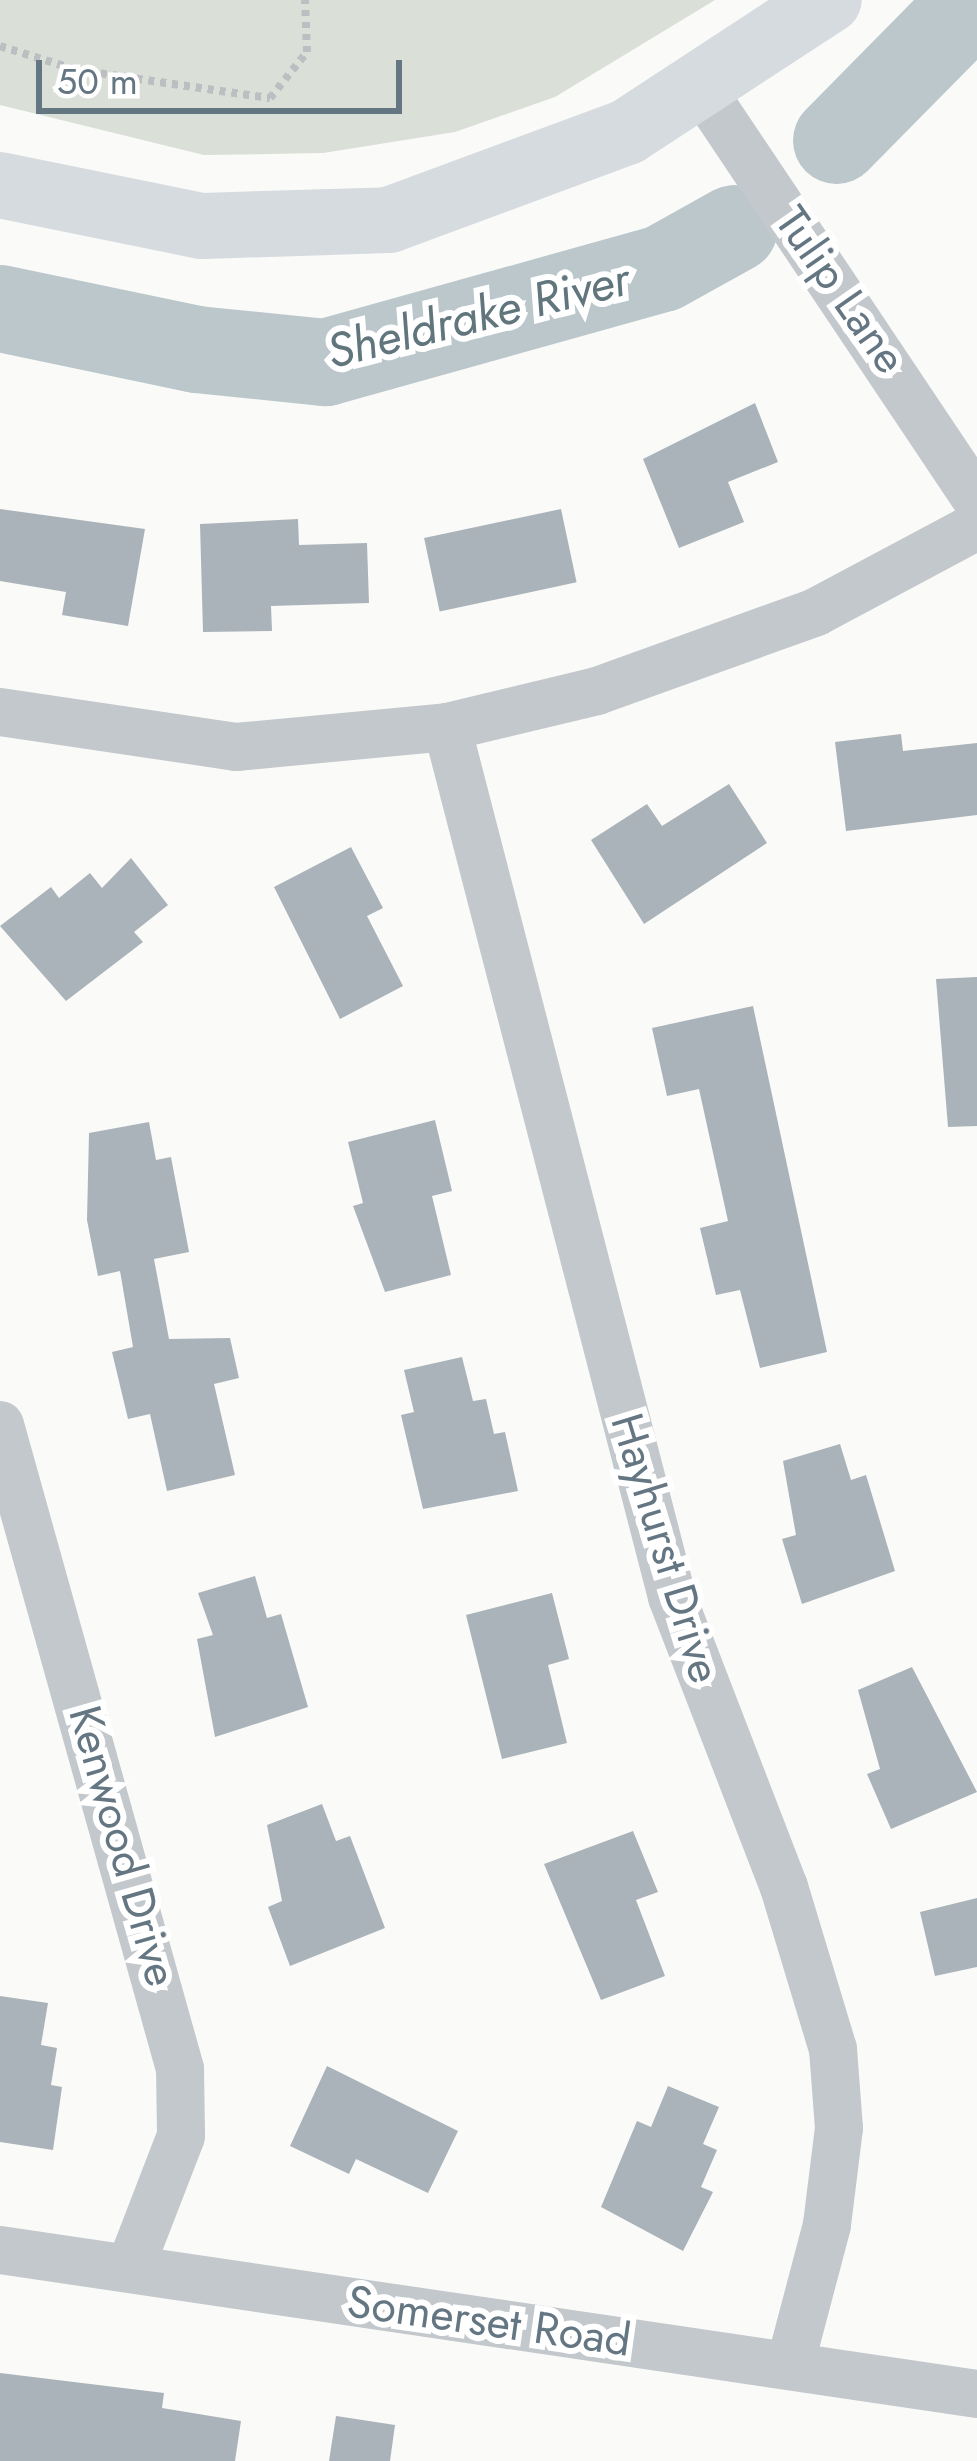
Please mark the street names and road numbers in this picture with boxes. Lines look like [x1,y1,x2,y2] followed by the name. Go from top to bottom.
[764,196,918,384] street label: Tulip Lane
[599,1407,733,1689] street label: Hayhurst Drive
[57,1700,189,1992] street label: Kenwood Drive
[344,2274,634,2368] street label: Somerset Road

